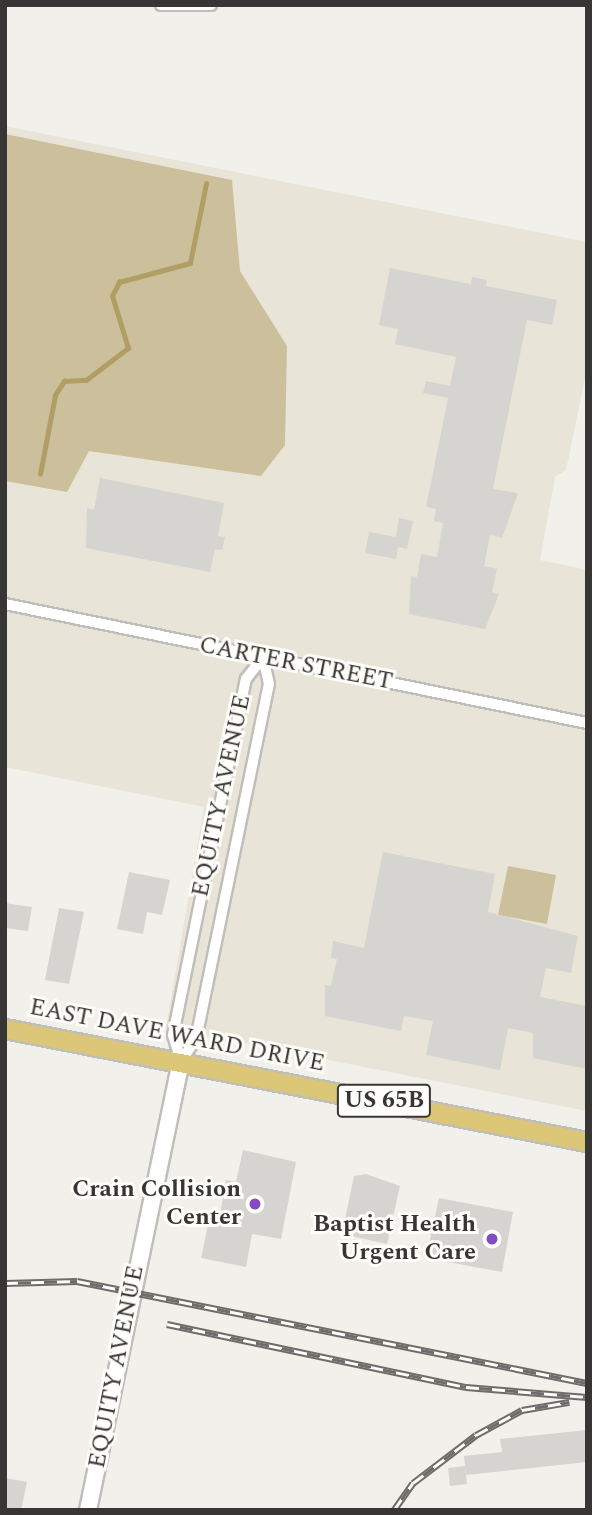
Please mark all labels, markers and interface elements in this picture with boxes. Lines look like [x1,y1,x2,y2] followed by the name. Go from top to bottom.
[197,631,395,697] street label: CARTER STREET
[186,692,258,900] street label: EQUITY AVENUE
[27,993,327,1079] street label: EAST DAVE WARD DRIVE
[337,1082,431,1120] road number: US 65B
[72,1176,241,1232] place label: Crain Collision Center
[247,1196,263,1212] marker: Crain Collision Center
[313,1211,476,1267] place label: Baptist Health Urgent Care
[482,1229,502,1249] marker: Baptist Health Urgent Care
[83,1263,151,1471] street label: EQUITY AVENUE

